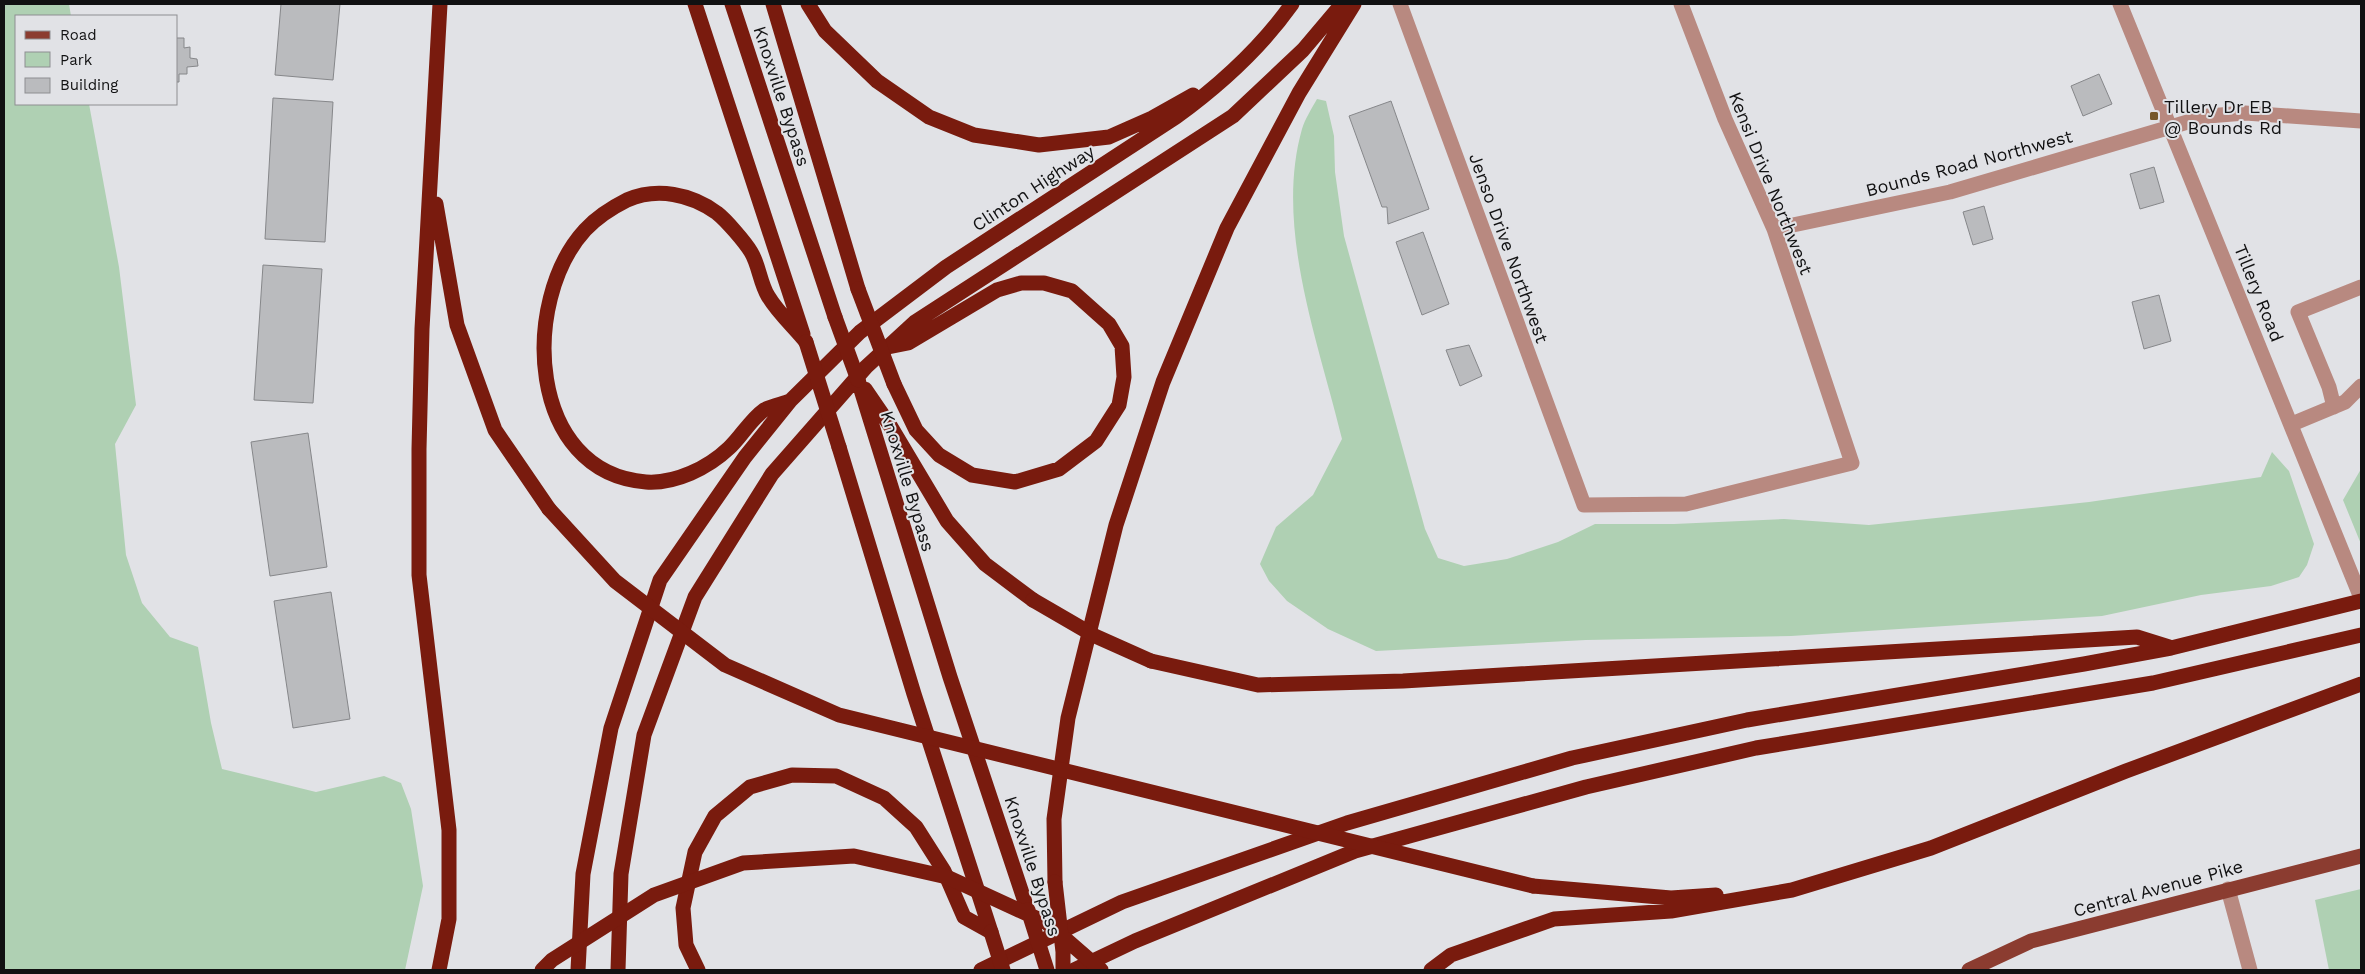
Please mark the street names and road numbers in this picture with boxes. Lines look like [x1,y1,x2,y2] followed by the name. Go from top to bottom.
[749,23,815,169] street label: Knoxville Bypass
[1725,89,1817,278] street label: Kensi Drive Northwest
[1863,125,2075,201] street label: Bounds Road Northwest
[968,140,1099,235] street label: Clinton Highway
[1465,150,1553,346] street label: Jenso Drive Northwest
[2230,241,2288,345] street label: Tillery Road
[877,408,939,554] street label: Knoxville Bypass
[1000,793,1066,939] street label: Knoxville Bypass
[2071,855,2245,921] street label: Central Avenue Pike

